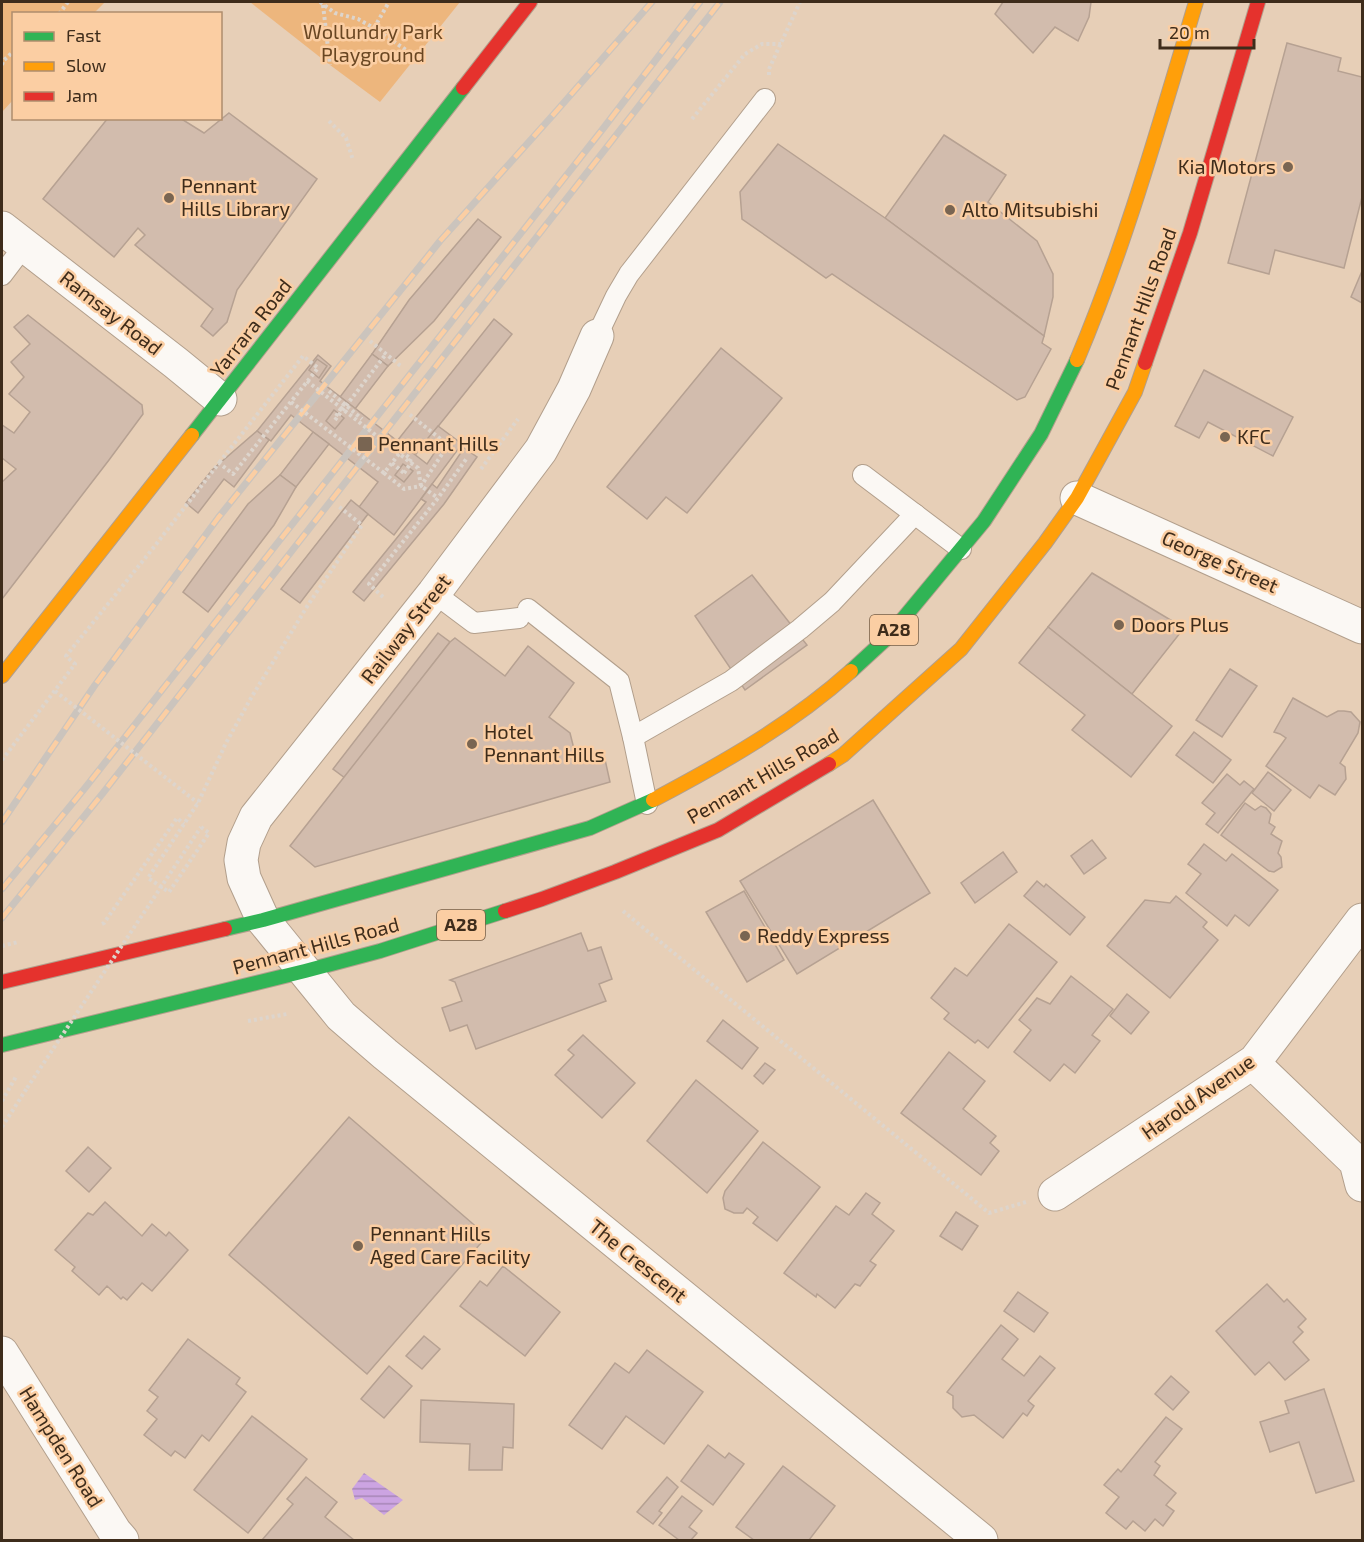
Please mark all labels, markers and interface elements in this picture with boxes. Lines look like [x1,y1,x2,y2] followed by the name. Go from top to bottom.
[12,12,222,120] legend
[1160,12,1254,50] scale bar
[303,19,443,66] park label: Wollundry Park Playground
[1169,21,1210,43] text: 20 m
[66,24,101,46] text: Fast
[66,54,107,76] text: Slow
[66,84,98,106] text: Jam
[1178,154,1276,178] place label: Kia Motors
[1281,160,1295,174] marker: Kia Motors
[181,173,290,220] place label: Pennant Hills Library
[162,191,176,205] marker: Pennant Hills Library
[962,197,1098,221] place label: Alto Mitsubishi
[943,203,957,217] marker: Alto Mitsubishi
[1100,224,1181,393] street label: Pennant Hills Road
[56,265,167,359] street label: Ramsay Road
[204,274,296,381] street label: Yarrara Road
[1237,424,1271,448] place label: KFC
[1218,430,1232,444] marker: KFC
[378,431,499,455] place label: Pennant Hills
[356,435,374,453] marker: Pennant Hills
[1159,525,1282,598] street label: George Street
[355,569,455,688] street label: Railway Street
[1131,612,1229,636] place label: Doors Plus
[870,615,918,645] road number: A28
[1112,618,1126,632] marker: Doors Plus
[484,719,605,766] place label: Hotel Pennant Hills
[682,722,843,828] street label: Pennant Hills Road
[465,737,479,751] marker: Hotel Pennant Hills
[437,910,485,940] road number: A28
[230,911,402,979] street label: Pennant Hills Road
[757,923,890,947] place label: Reddy Express
[738,929,752,943] marker: Reddy Express
[1137,1049,1258,1144] street label: Harold Avenue
[585,1214,692,1307] street label: The Crescent
[370,1221,531,1268] place label: Pennant Hills Aged Care Facility
[351,1239,365,1253] marker: Pennant Hills Aged Care Facility
[15,1382,109,1511] street label: Hampden Road

